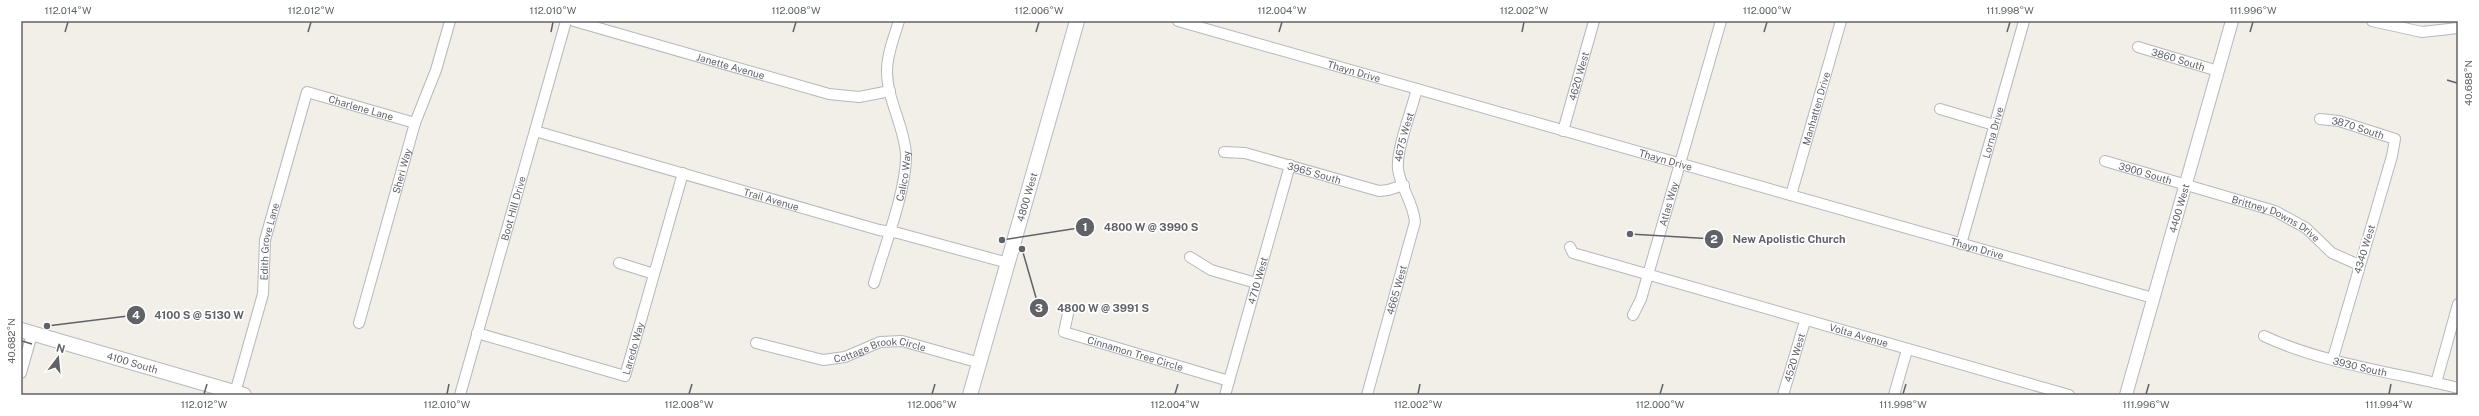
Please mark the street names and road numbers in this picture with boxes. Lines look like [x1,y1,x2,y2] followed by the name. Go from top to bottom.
[2150,45,2207,73] street label: 3860 South
[695,50,766,81] street label: Janette Avenue
[1566,50,1591,102] street label: 4620 West
[1326,58,1382,84] street label: Thayn Drive
[1800,70,1832,147] street label: Manhatten Drive
[327,93,395,123] street label: Charlene Lane
[1980,105,2006,159] street label: Lorna Drive
[1392,111,1416,163] street label: 4675 West
[2331,114,2386,141] street label: 3870 South
[390,146,414,195] street label: Sheri Way
[1638,146,1694,173] street label: Thayn Drive
[893,150,912,203] street label: Calico Way
[1286,159,1343,186] street label: 3965 South
[2117,159,2174,186] street label: 3900 South
[1014,171,1039,223] street label: 4800 West
[498,174,528,242] street label: Boot Hill Drive
[1656,179,1681,228] street label: Atlas Way
[2166,182,2192,234] street label: 4400 West
[742,185,801,213] street label: Trail Avenue
[2230,193,2323,244] street label: Brittney Downs Drive
[258,201,281,281] street label: Edith Grove Lane
[2351,223,2377,275] street label: 4340 West
[1949,235,2006,261] street label: Thayn Drive
[1245,255,1270,305] street label: 4710 West
[1384,264,1409,316] street label: 4665 West
[620,320,646,376] street label: Laredo Way
[1828,321,1890,349] street label: Volta Avenue
[1781,332,1807,384] street label: 4520 West
[1086,333,1185,373] street label: Cinnamon Tree Circle
[833,335,928,364] street label: Cottage Brook Circle
[105,349,160,376] street label: 4100 South
[2332,354,2388,379] street label: 3930 South

